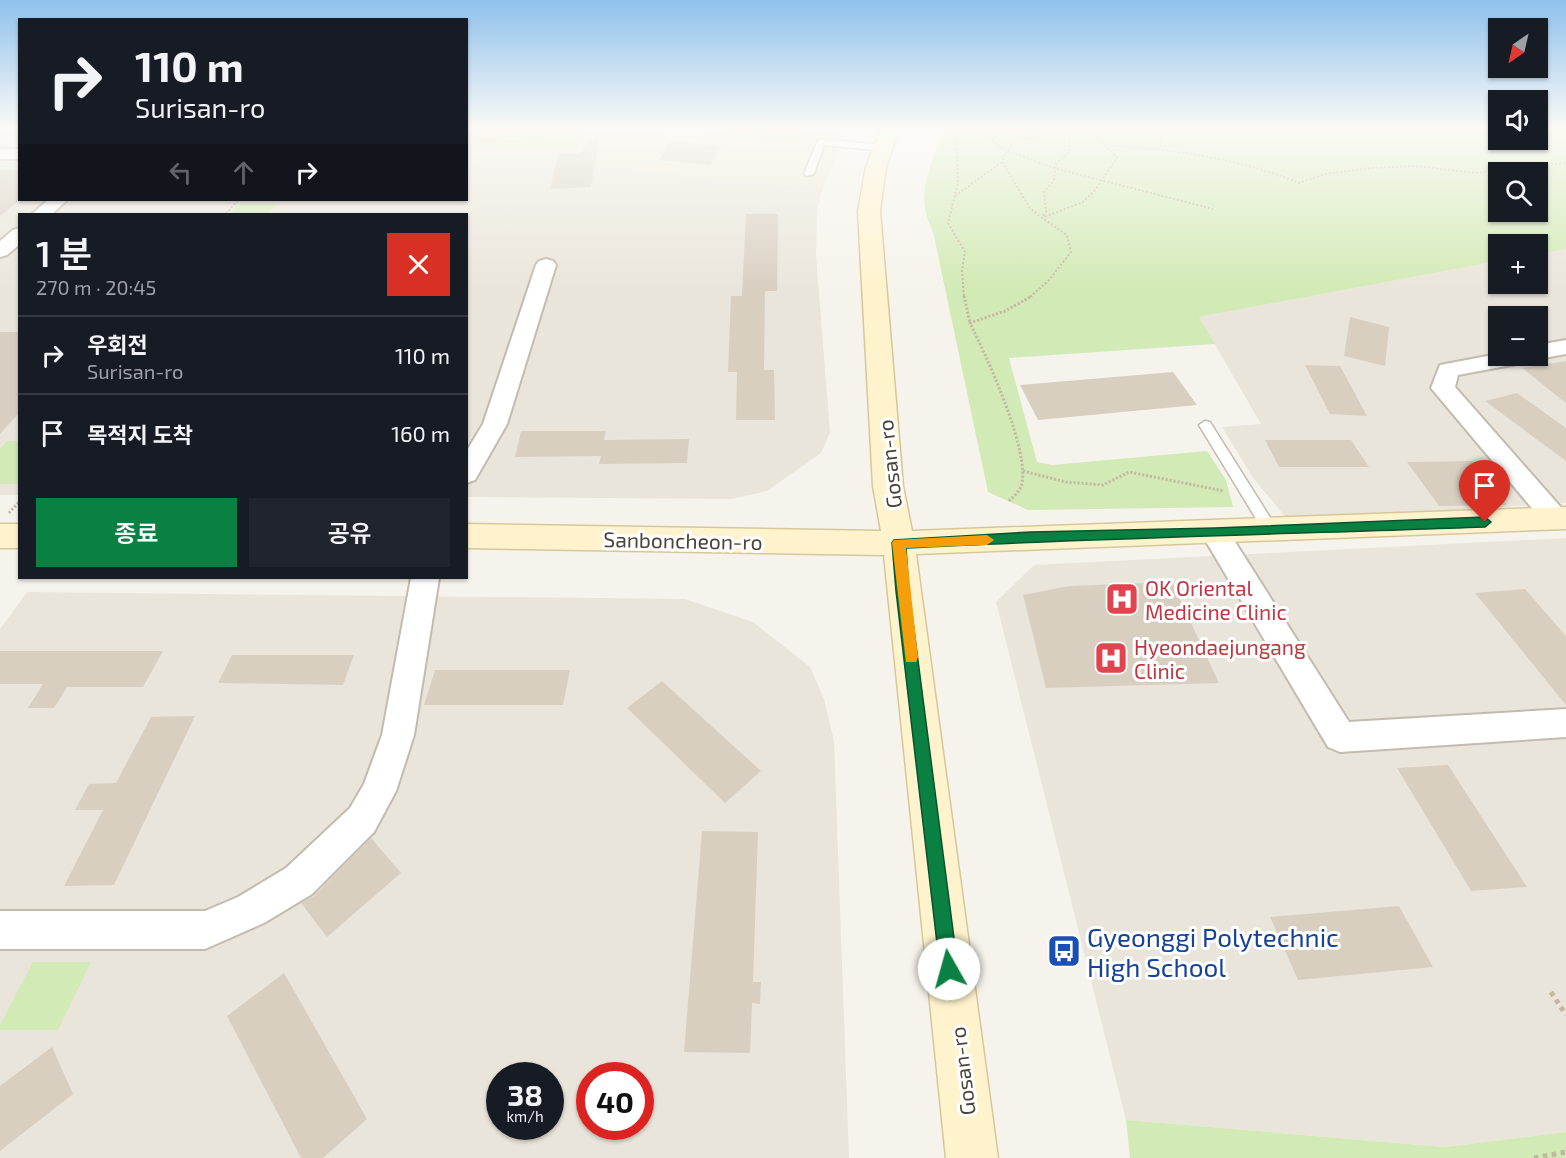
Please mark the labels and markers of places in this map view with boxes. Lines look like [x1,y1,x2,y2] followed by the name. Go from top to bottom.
[1459,460,1510,522] pin
[1145,575,1287,624] place label: OK Oriental Medicine Clinic
[1104,581,1140,617] hospital icon: OK Oriental Medicine Clinic
[1134,634,1306,683] place label: Hyeondaejungang Clinic
[1093,640,1129,676] hospital icon: Hyeondaejungang Clinic
[1087,921,1339,982] place label: Gyeonggi Polytechnic High School
[1046,933,1082,969] bus stop icon: Gyeonggi Polytechnic High School

